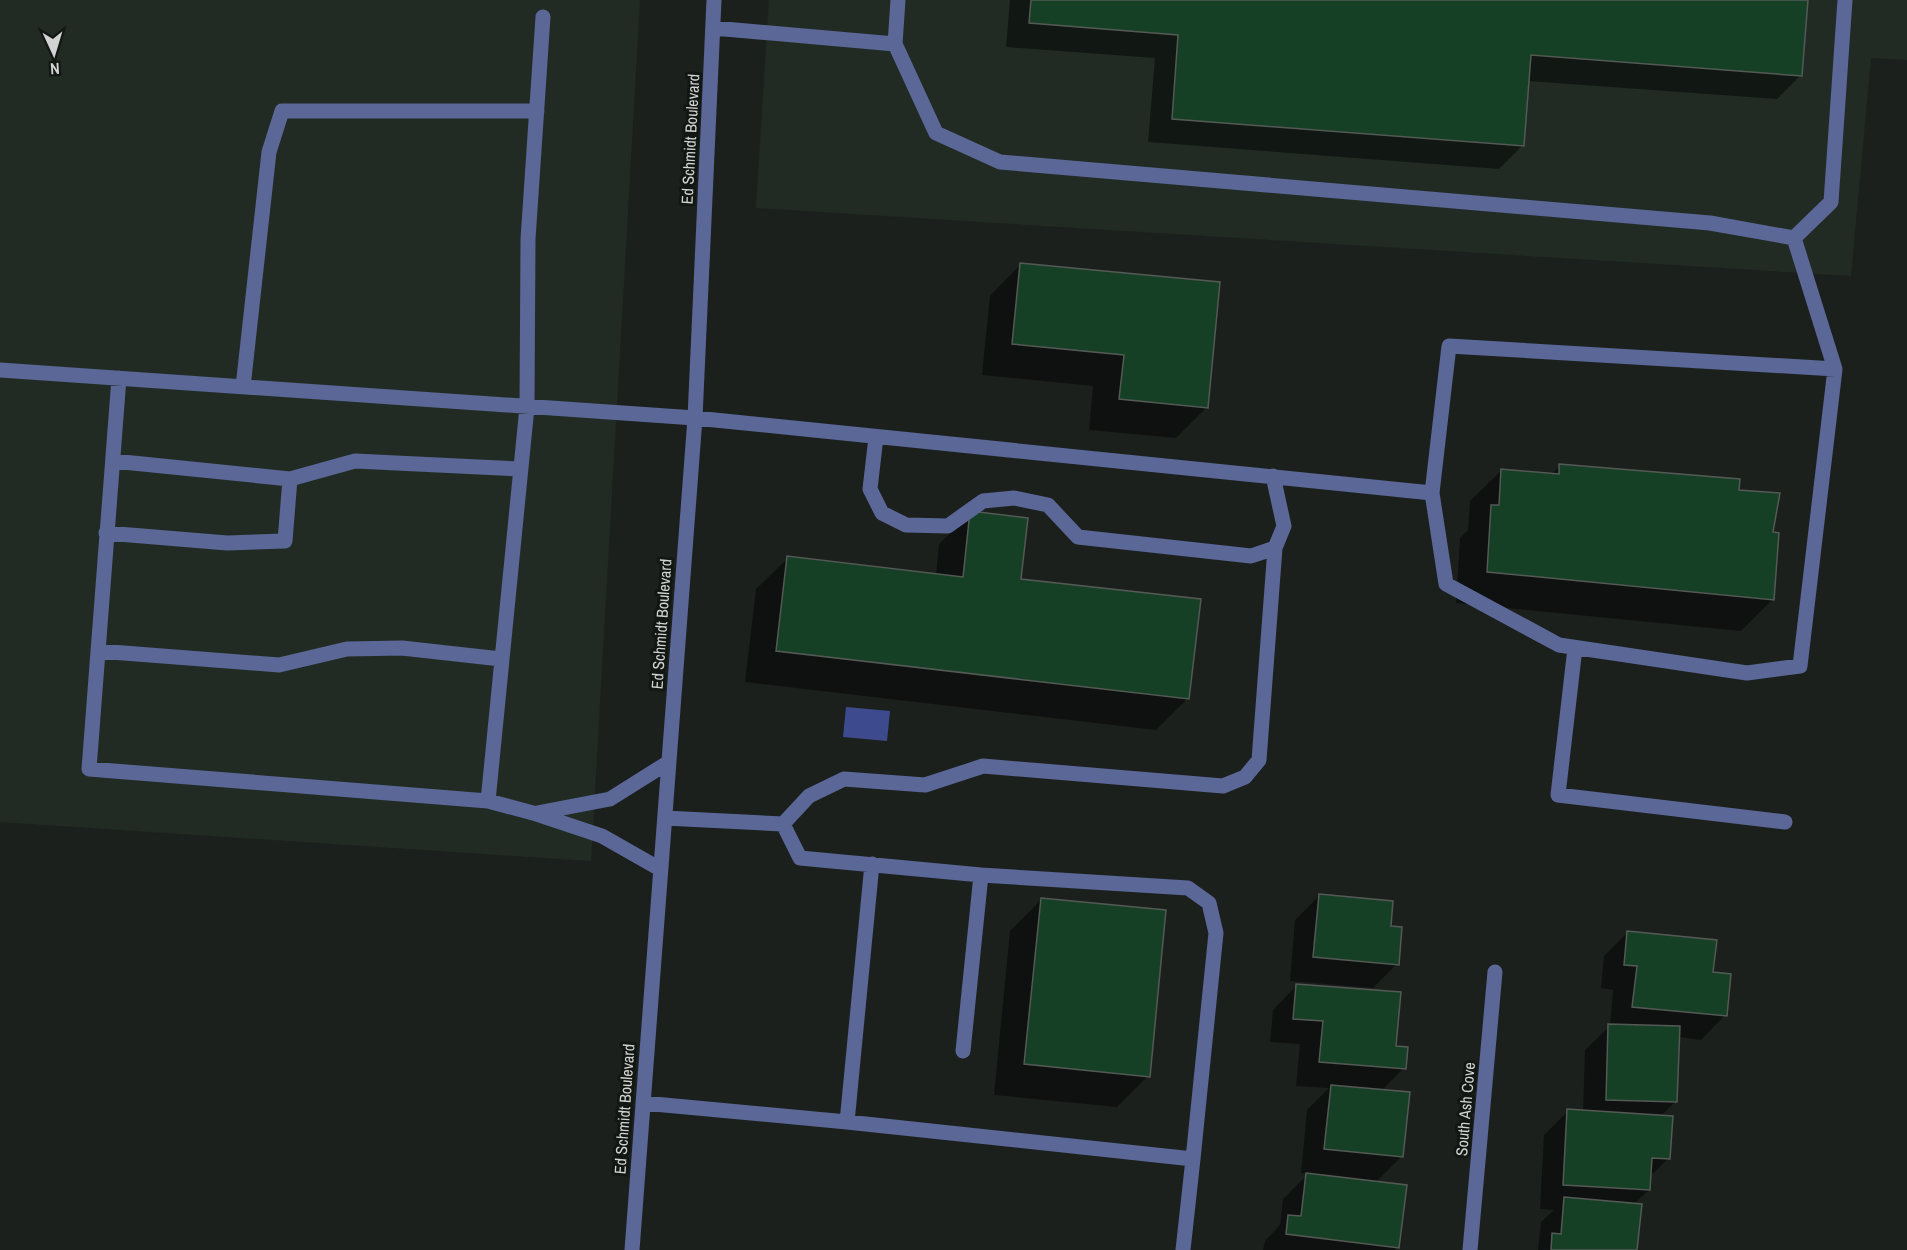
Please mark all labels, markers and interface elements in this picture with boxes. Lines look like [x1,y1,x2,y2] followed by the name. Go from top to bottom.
[24,24,84,84] north arrow
[50,58,61,80] text: N
[676,73,704,205] street label: Ed Schmidt Boulevard
[645,558,677,690] street label: Ed Schmidt Boulevard
[608,1043,640,1175] street label: Ed Schmidt Boulevard
[1450,1061,1480,1157] street label: South Ash Cove

